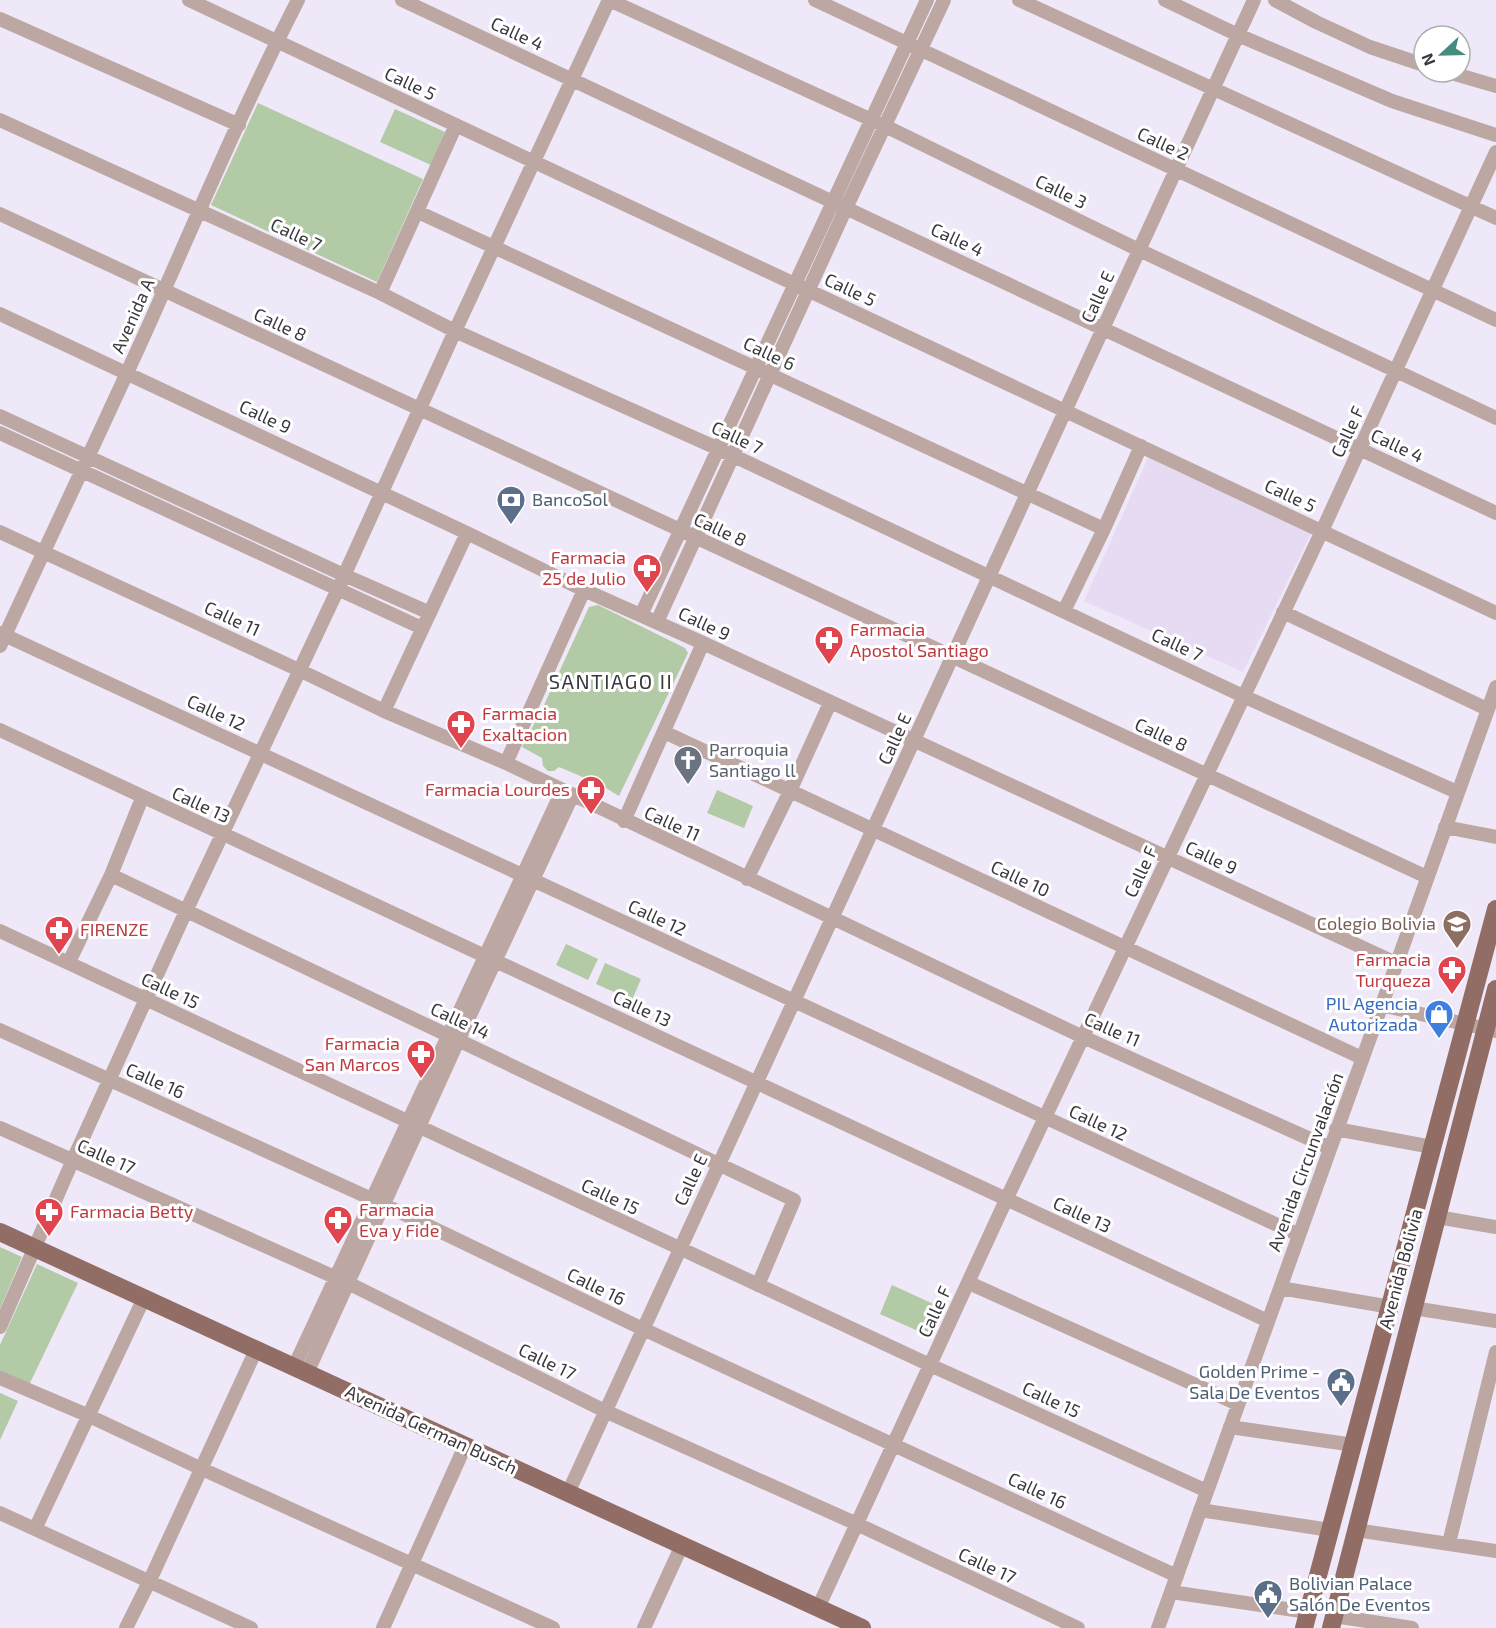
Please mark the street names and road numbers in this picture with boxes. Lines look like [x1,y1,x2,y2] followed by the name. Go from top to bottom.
[488,11,547,55] street label: Calle 4
[381,62,440,105] street label: Calle 5
[1134,122,1193,165] street label: Calle 2
[1032,169,1091,213] street label: Calle 3
[267,213,325,255] street label: Calle 7
[928,217,987,261] street label: Calle 4
[1076,267,1119,326] street label: Calle E
[821,268,880,311] street label: Calle 5
[106,274,159,357] street label: Avenida A
[251,302,310,346] street label: Calle 8
[740,332,799,375] street label: Calle 6
[236,395,295,438] street label: Calle 9
[1326,402,1369,461] street label: Calle F
[708,416,766,458] street label: Calle 7
[1368,423,1427,467] street label: Calle 4
[1261,474,1320,517] street label: Calle 5
[691,507,750,551] street label: Calle 8
[201,596,264,640] street label: Calle 11
[675,602,734,645] street label: Calle 9
[1148,623,1206,665] street label: Calle 7
[184,689,249,735] street label: Calle 12
[873,709,916,768] street label: Calle E
[1132,712,1191,756] street label: Calle 8
[169,781,234,827] street label: Calle 13
[641,801,704,845] street label: Calle 11
[1182,836,1241,879] street label: Calle 9
[1119,842,1162,901] street label: Calle F
[987,855,1053,901] street label: Calle 10
[625,894,690,940] street label: Calle 12
[138,967,203,1013] street label: Calle 15
[610,985,675,1031] street label: Calle 13
[427,997,494,1043] street label: Calle 14
[1081,1007,1144,1051] street label: Calle 11
[123,1057,188,1103] street label: Calle 16
[1262,1069,1348,1254] street label: Avenida Circunvalación
[1066,1099,1131,1145] street label: Calle 12
[74,1134,139,1179] street label: Calle 17
[669,1150,712,1209] street label: Calle E
[578,1173,643,1219] street label: Calle 15
[1050,1191,1115,1237] street label: Calle 13
[1373,1206,1427,1332] street label: Avenida Bolivia
[564,1263,629,1310] street label: Calle 16
[913,1282,956,1341] street label: Calle F
[515,1338,580,1384] street label: Calle 17
[1019,1376,1084,1422] street label: Calle 15
[342,1380,521,1479] street label: Avenida German Busch
[1005,1467,1070,1513] street label: Calle 16
[955,1542,1020,1588] street label: Calle 17

